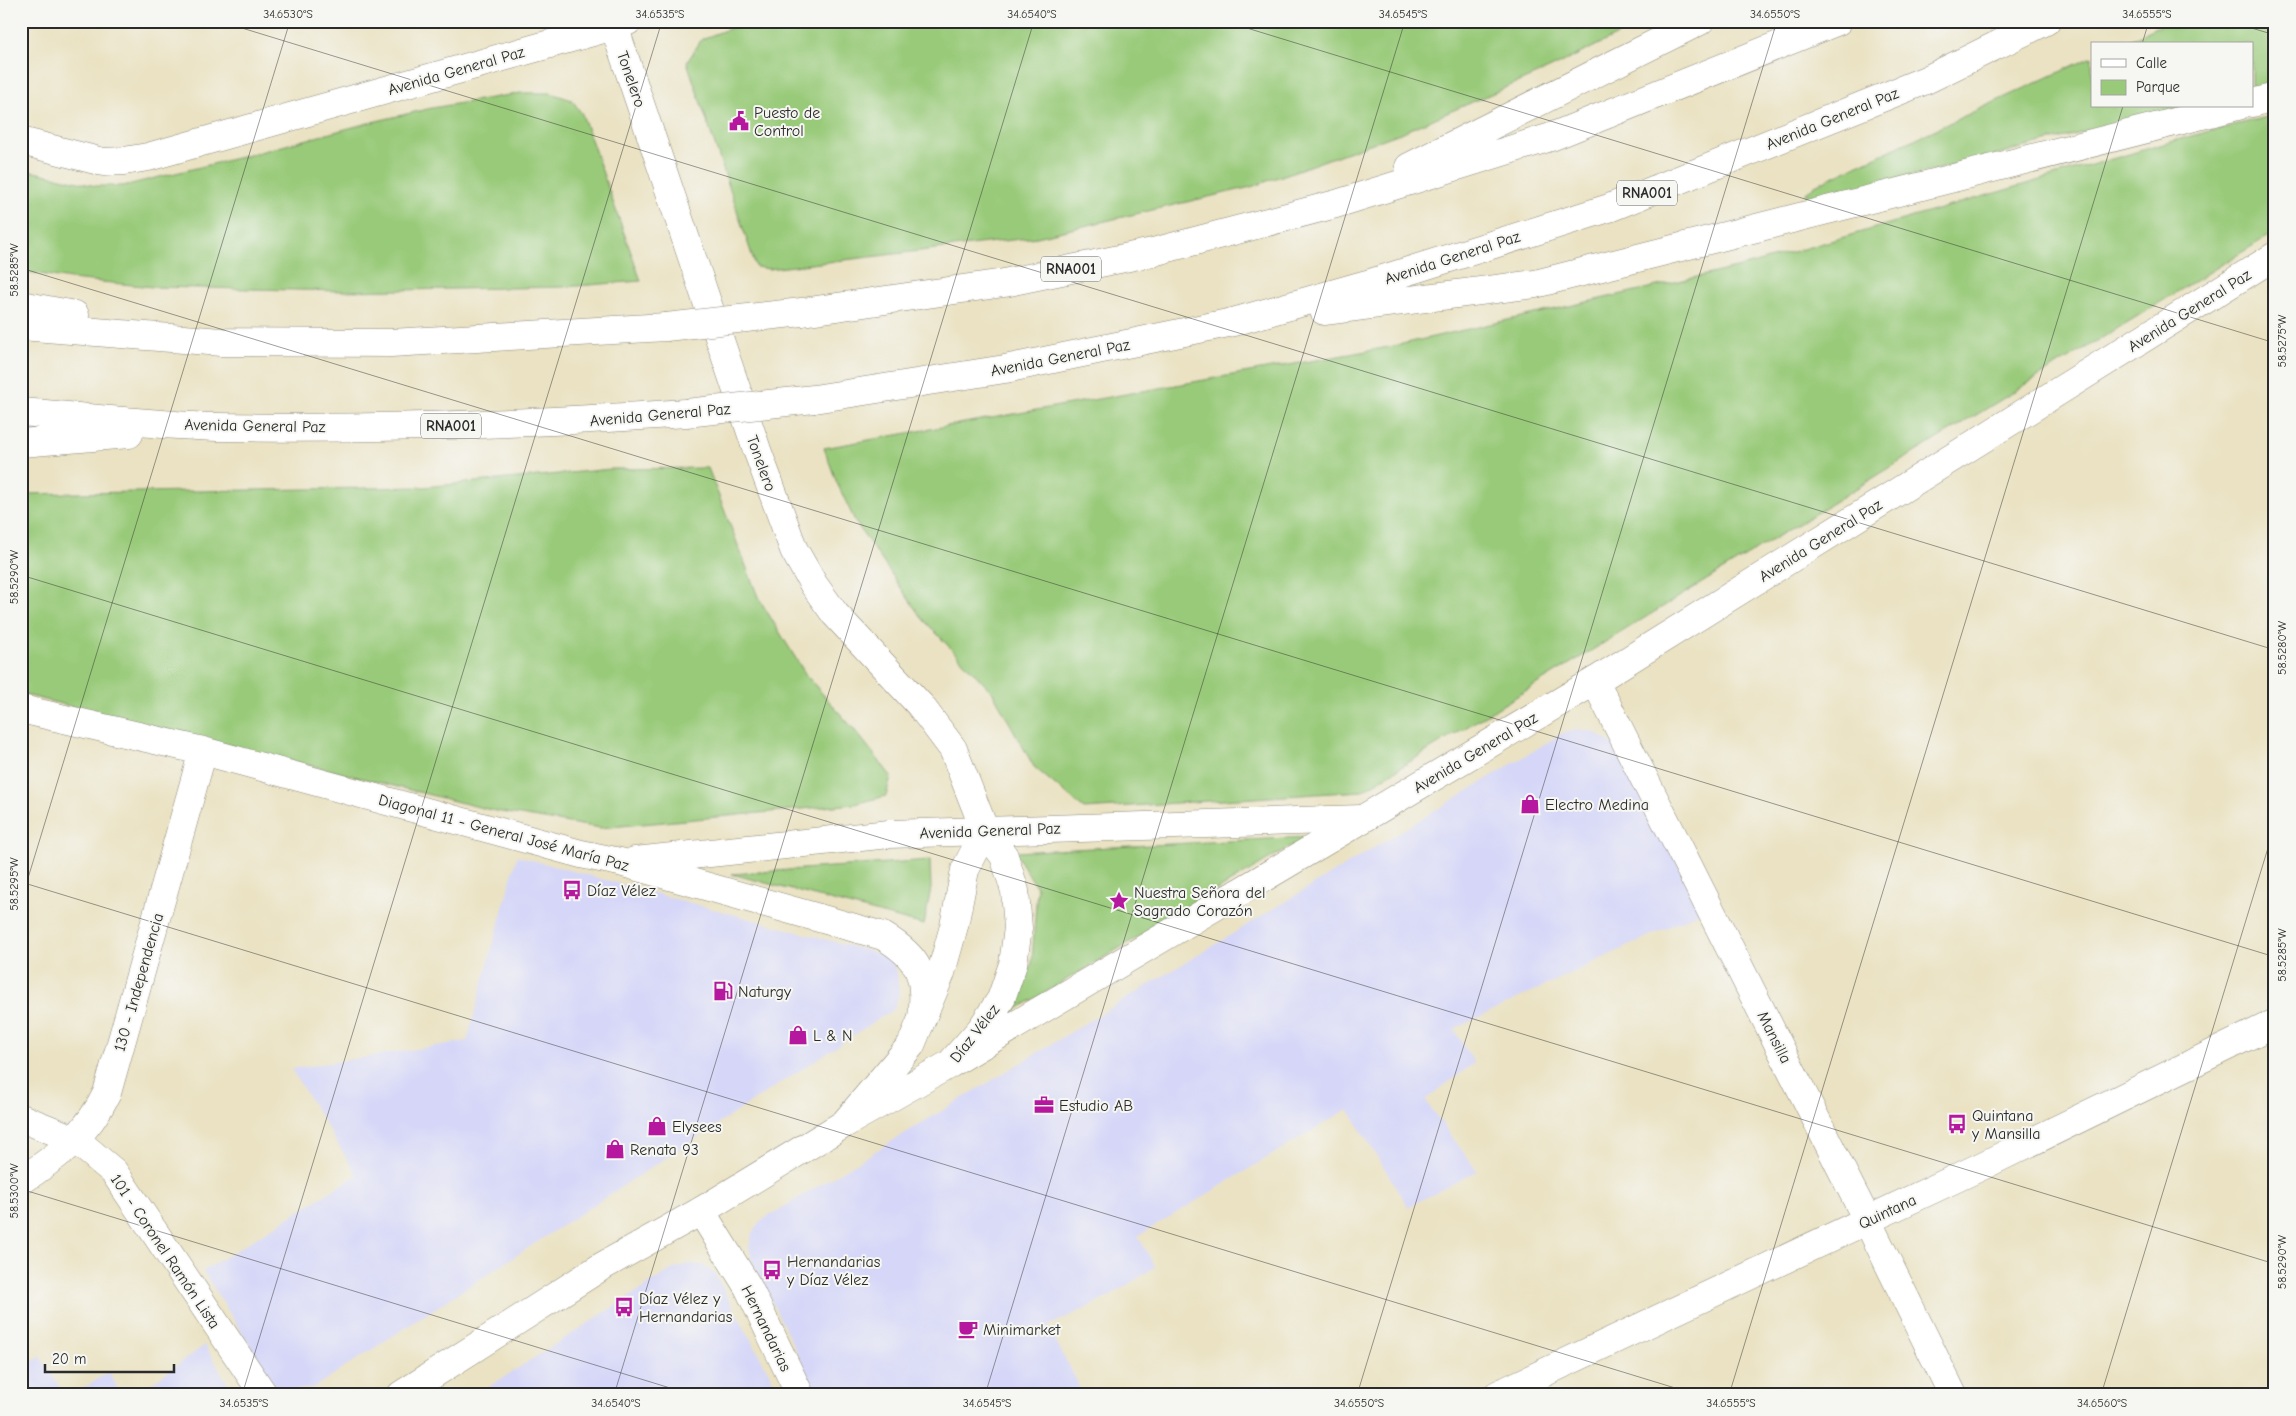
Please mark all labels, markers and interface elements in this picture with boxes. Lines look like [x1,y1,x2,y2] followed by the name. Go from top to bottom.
[263,7,313,21] text: 34.6530°S
[636,7,685,21] text: 34.6535°S
[1007,7,1057,21] text: 34.6540°S
[1379,7,1428,21] text: 34.6545°S
[1750,7,1800,21] text: 34.6550°S
[2122,7,2172,21] text: 34.6555°S
[2091,42,2254,108] legend
[386,43,527,99] street label: Avenida General Paz
[613,49,649,110] street label: Tonelero
[2136,54,2168,72] text: Calle
[2136,78,2181,96] text: Parque
[1764,84,1901,154] street label: Avenida General Paz
[754,104,820,140] place label: Puesto de Control
[728,110,750,132] public building icon: Puesto de Control
[1617,180,1677,206] road number: RNA001
[1382,228,1522,288] street label: Avenida General Paz
[7,243,21,297] text: 58.5285°W
[1041,256,1101,282] road number: RNA001
[2125,266,2254,356] street label: Avenida General Paz
[2275,314,2289,367] text: 58.5275°W
[989,336,1131,380] street label: Avenida General Paz
[589,400,731,430] street label: Avenida General Paz
[421,414,481,438] road number: RNA001
[184,416,326,436] street label: Avenida General Paz
[743,433,779,494] street label: Tonelero
[1756,496,1885,586] street label: Avenida General Paz
[7,549,21,604] text: 58.5290°W
[2275,620,2289,675] text: 58.5280°W
[1410,709,1541,797] street label: Avenida General Paz
[377,791,631,875] street label: Diagonal 11 - General José María Paz
[1519,793,1541,815] shop icon: Electro Medina
[1545,796,1649,814] place label: Electro Medina
[919,820,1061,842] street label: Avenida General Paz
[7,857,21,911] text: 58.5295°W
[561,879,583,901] bus stop icon: Díaz Vélez
[587,882,656,900] place label: Díaz Vélez
[1134,884,1265,920] place label: Nuestra Señora del Sagrado Corazón
[1108,890,1130,912] place icon: Nuestra Señora del Sagrado Corazón
[111,911,167,1054] street label: 130 - Independencia
[2275,928,2289,982] text: 58.5285°W
[712,980,734,1002] fuel station icon: Naturgy
[738,983,792,1001] place label: Naturgy
[947,1001,1003,1066] street label: Díaz Vélez
[1753,1008,1795,1067] street label: Mansilla
[787,1024,809,1046] shop icon: L & N
[813,1027,853,1045] place label: L & N
[1033,1094,1055,1116] office icon: Estudio AB
[1059,1097,1133,1115] place label: Estudio AB
[1971,1107,2041,1143] place label: Quintana y Mansilla
[1946,1113,1968,1135] bus stop icon: Quintana y Mansilla
[646,1115,668,1137] shop icon: Elysees
[672,1118,722,1136] place label: Elysees
[604,1138,626,1160] shop icon: Renata 93
[630,1141,699,1159] place label: Renata 93
[7,1163,21,1219] text: 58.5300°W
[107,1171,224,1332] street label: 101 - Coronel Ramón Lista
[1856,1191,1919,1233] street label: Quintana
[2275,1234,2289,1289] text: 58.5290°W
[786,1253,881,1289] place label: Hernandarias y Díaz Vélez
[761,1259,783,1281] bus stop icon: Hernandarias y Díaz Vélez
[738,1282,795,1375] street label: Hernandarias
[639,1290,733,1326] place label: Díaz Vélez y Hernandarias
[613,1296,635,1318] bus stop icon: Díaz Vélez y Hernandarias
[957,1318,979,1340] cafe icon: Minimarket
[983,1321,1061,1339] place label: Minimarket
[45,1341,174,1373] scale bar
[52,1350,86,1368] text: 20 m
[220,1396,269,1410] text: 34.6535°S
[591,1396,641,1410] text: 34.6540°S
[963,1396,1012,1410] text: 34.6545°S
[1334,1396,1384,1410] text: 34.6550°S
[1706,1396,1756,1410] text: 34.6555°S
[2077,1396,2127,1410] text: 34.6560°S

